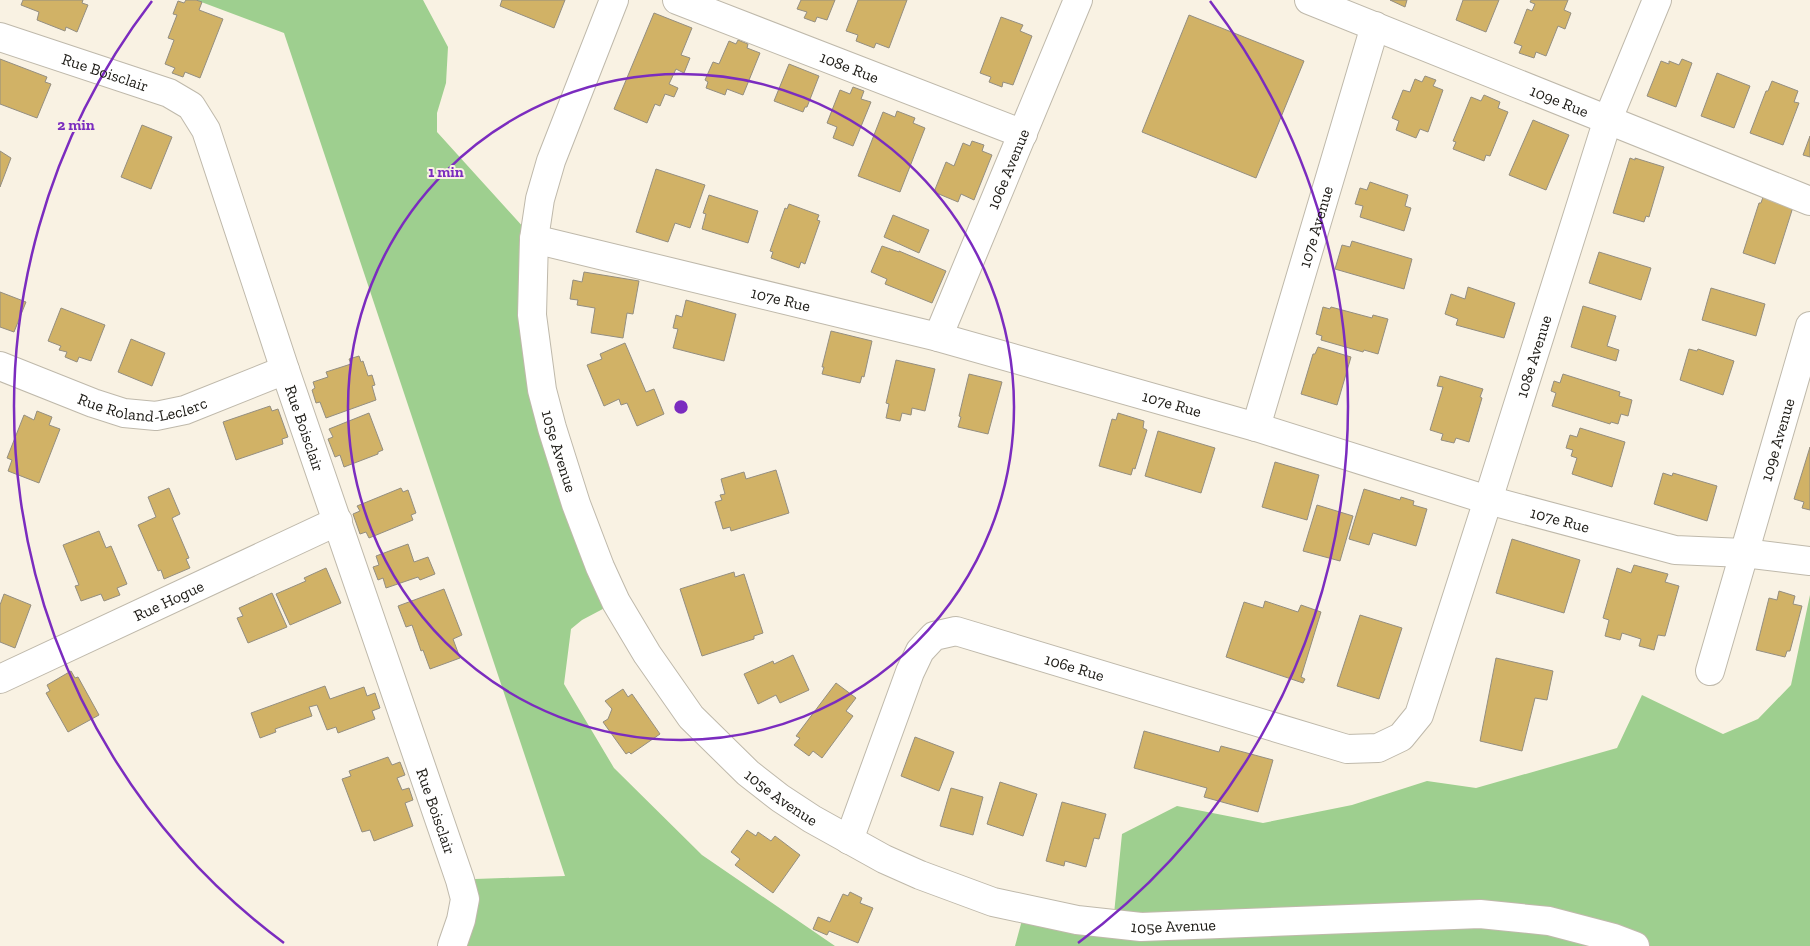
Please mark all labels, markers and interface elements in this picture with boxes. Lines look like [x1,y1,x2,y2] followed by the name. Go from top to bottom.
[817,47,881,87] street label: 108e Rue
[59,49,151,96] street label: Rue Boisclair
[1527,81,1591,121] street label: 109e Rue
[57,116,95,134] text: 2 min
[983,126,1033,212] street label: 106e Avenue
[428,163,464,181] text: 1 min
[1295,184,1337,270] street label: 107e Avenue
[749,283,812,316] street label: 107e Rue
[1512,313,1556,400] street label: 108e Avenue
[281,383,328,474] street label: Rue Boisclair
[1140,386,1204,421] street label: 107e Rue
[75,389,210,426] street label: Rue Roland-Leclerc
[1757,396,1799,483] street label: 109e Avenue
[672,398,690,416] centre of rings
[538,408,581,495] street label: 105e Avenue
[1528,503,1592,537] street label: 107e Rue
[131,576,207,625] street label: Rue Hogue
[1042,649,1107,685] street label: 106e Rue
[741,765,821,830] street label: 105e Avenue
[412,766,460,857] street label: Rue Boisclair
[1130,915,1216,937] street label: 105e Avenue

